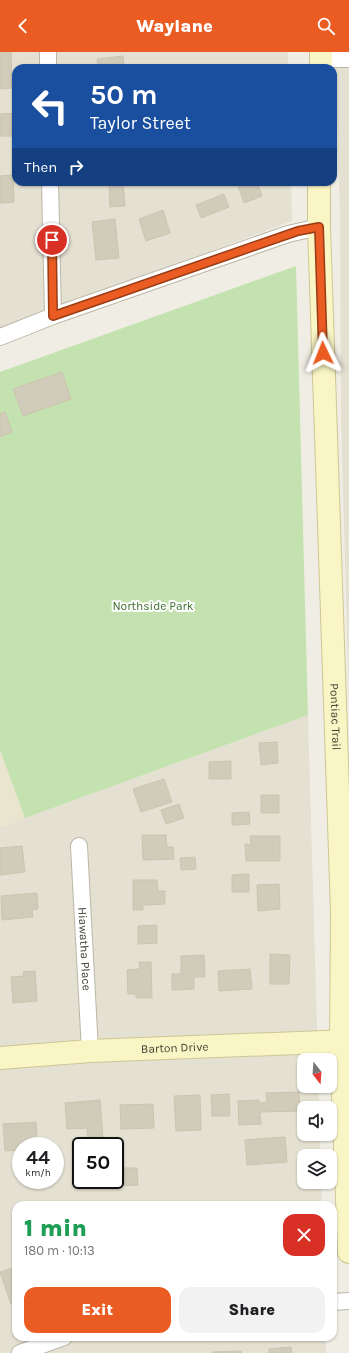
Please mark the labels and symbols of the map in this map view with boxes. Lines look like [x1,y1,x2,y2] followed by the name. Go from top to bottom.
[35,223,69,257] pin
[302,332,344,374] position arrow
[112,599,194,613] park label: Northside Park
[327,683,344,751] street label: Pontiac Trail
[75,907,94,991] street label: Hiawatha Place
[141,1039,209,1056] street label: Barton Drive
[297,1053,337,1093] north arrow
[72,1137,124,1189] speed limit sign: 50

